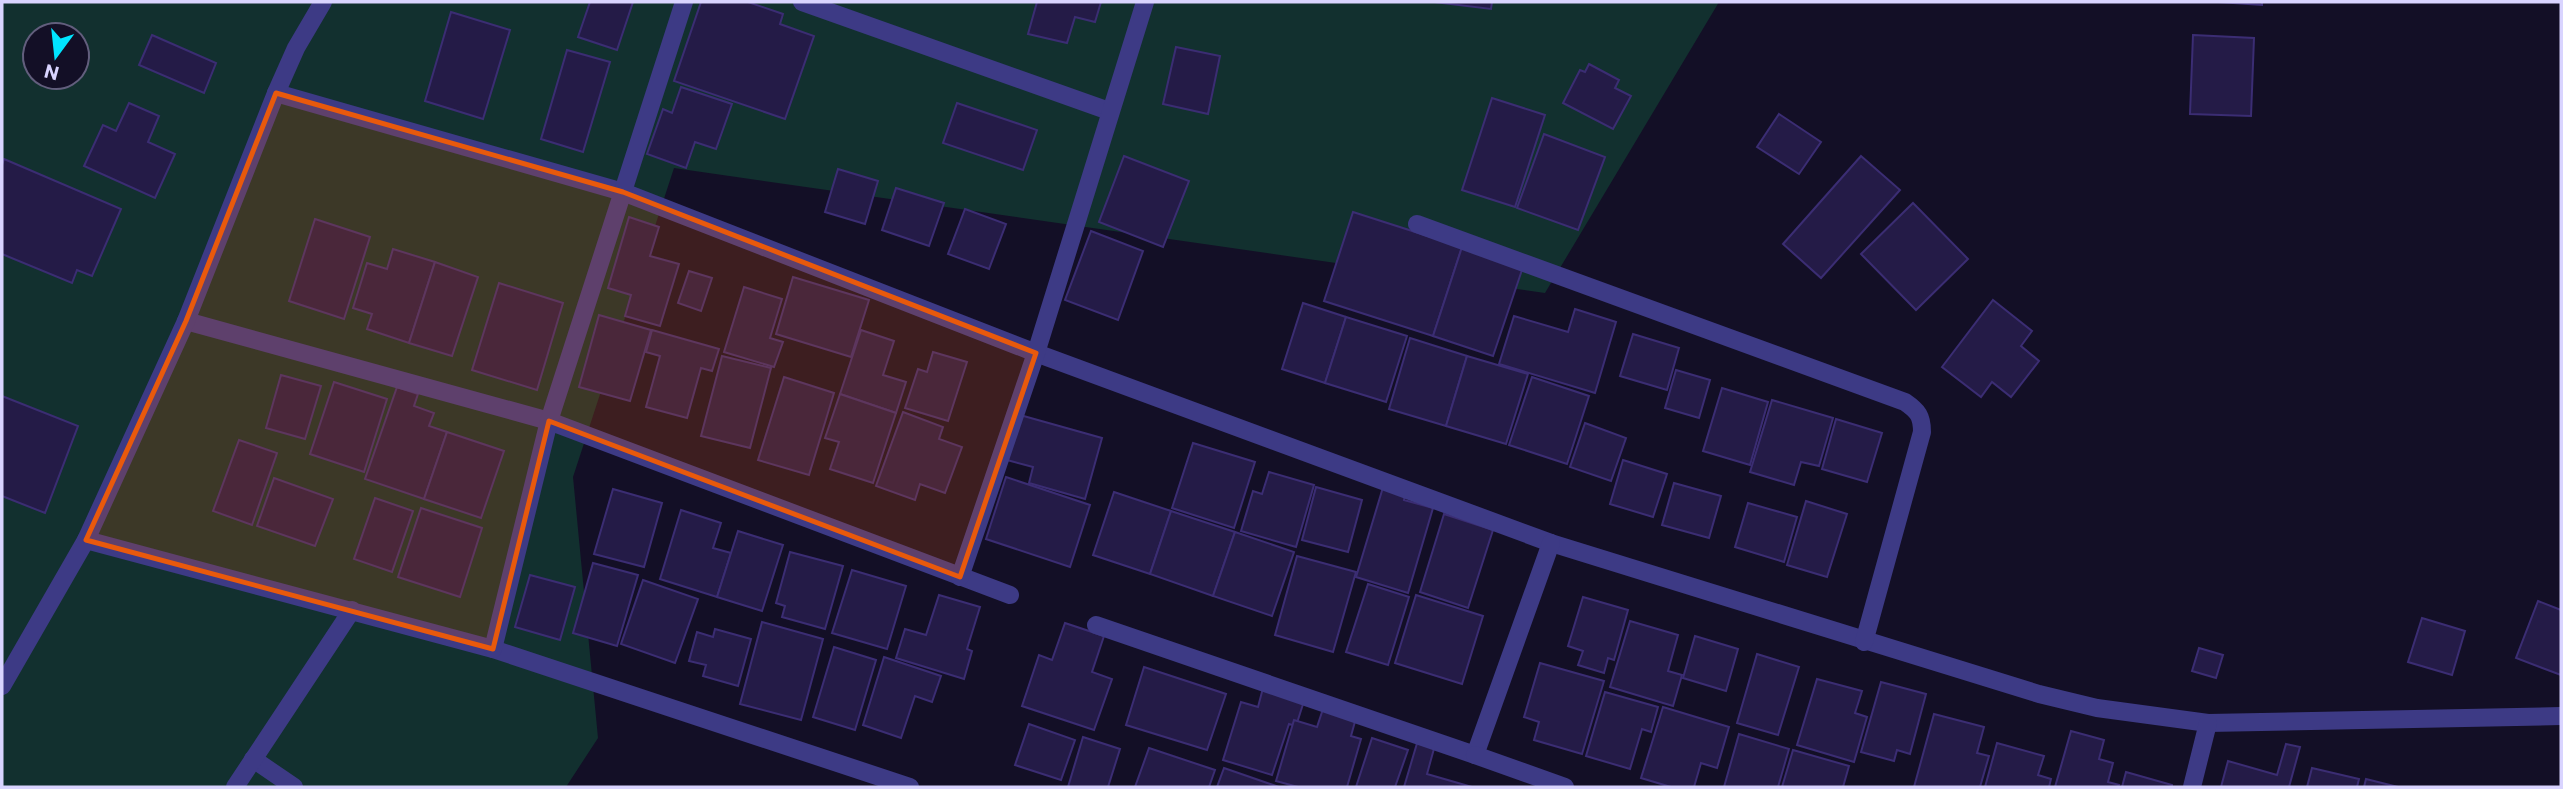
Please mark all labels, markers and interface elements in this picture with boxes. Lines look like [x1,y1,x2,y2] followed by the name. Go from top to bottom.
[21,21,91,91] north arrow
[42,60,61,86] text: N

